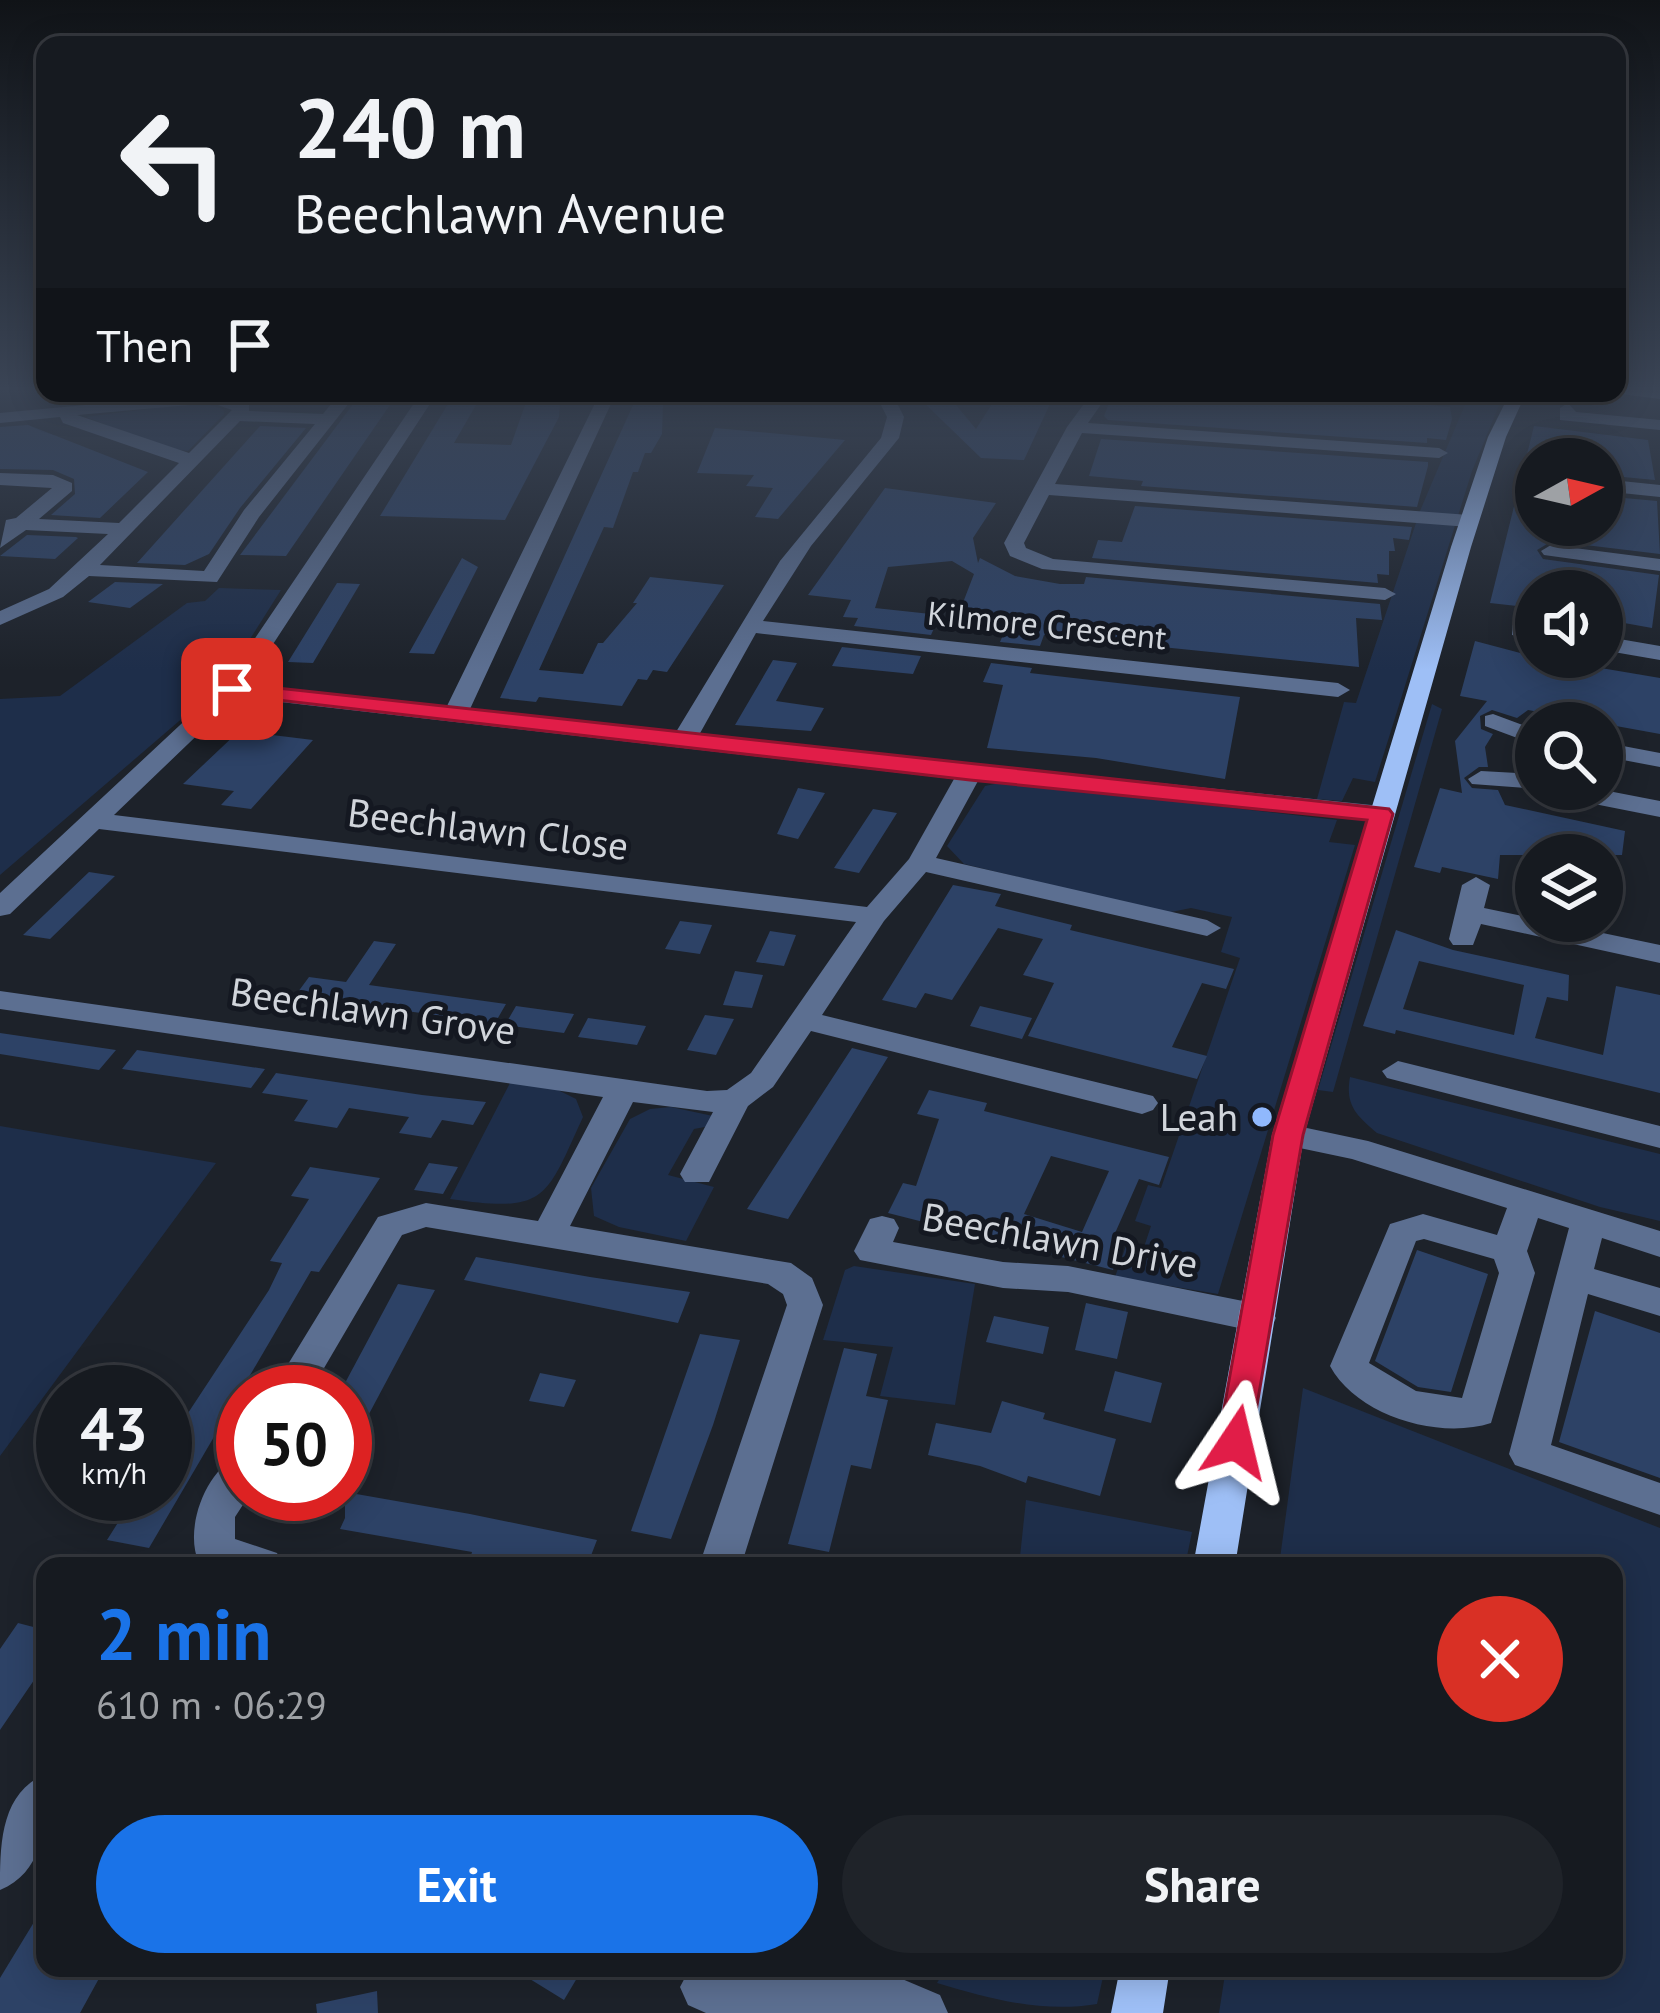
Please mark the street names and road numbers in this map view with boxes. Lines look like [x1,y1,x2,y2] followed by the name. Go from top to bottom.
[925,591,1169,658] street label: Kilmore Crescent
[345,786,631,871] street label: Beechlawn Close
[227,965,519,1056] street label: Beechlawn Grove
[918,1190,1202,1289] street label: Beechlawn Drive

